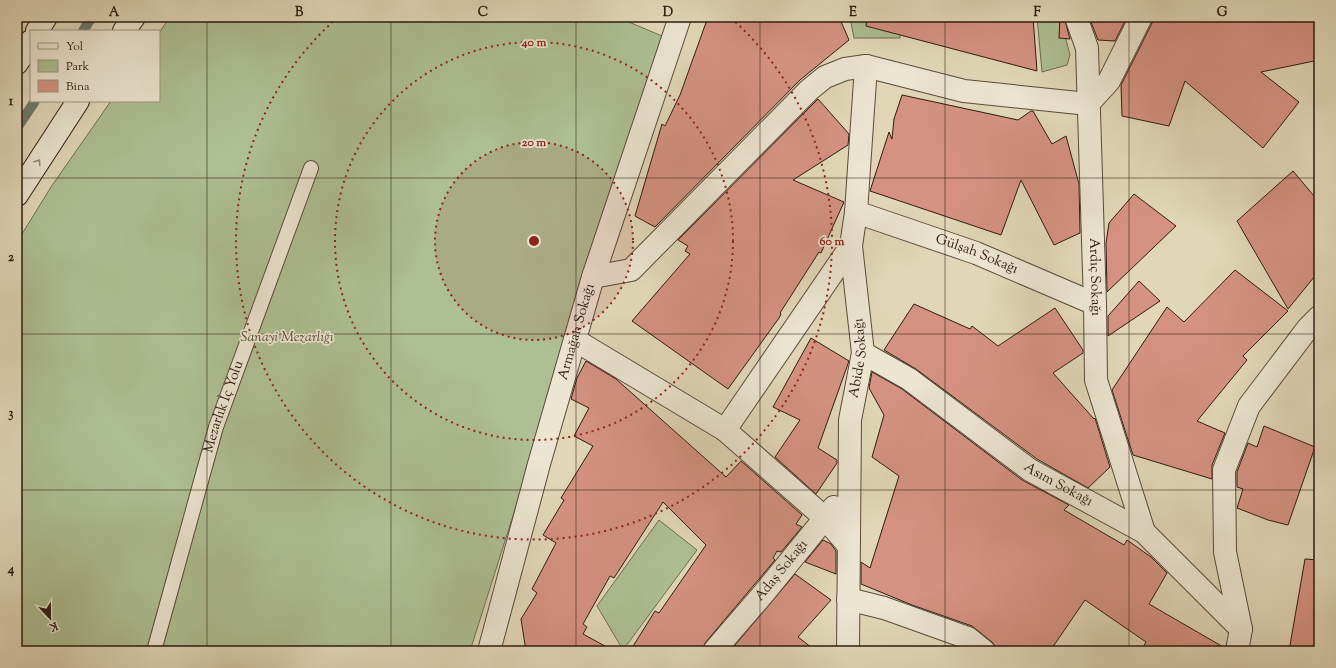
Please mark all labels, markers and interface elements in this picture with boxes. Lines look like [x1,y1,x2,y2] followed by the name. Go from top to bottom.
[109,4,120,22] text: A
[295,4,304,22] text: B
[478,4,488,22] text: C
[663,4,673,22] text: D
[849,4,857,22] text: E
[1033,4,1041,22] text: F
[1217,4,1228,22] text: G
[30,30,160,102] legend
[521,34,546,52] text: 40 m
[66,38,84,56] text: Yol
[66,58,89,76] text: Park
[66,78,90,96] text: Bina
[9,93,14,111] text: 1
[522,134,546,152] text: 20 m
[33,159,41,166] one-way arrow
[933,230,1021,280] street label: Gülşah Sokağı
[820,233,844,251] text: 60 m
[527,234,541,248] centre of rings
[1083,238,1105,316] street label: Ardıç Sokağı
[8,249,15,267] text: 2
[554,281,601,383] street label: Armağan Sokağı
[844,317,873,400] street label: Abide Sokağı
[241,328,334,348] park label: Sanayi Mezarlığı
[199,358,249,455] street label: Mezarlık İç Yolu
[8,405,14,423] text: 3
[1019,458,1096,512] street label: Asım Sokağı
[751,536,813,606] street label: Adaş Sokağı
[7,561,15,579] text: 4
[30,598,70,638] north arrow
[47,617,61,635] text: K

